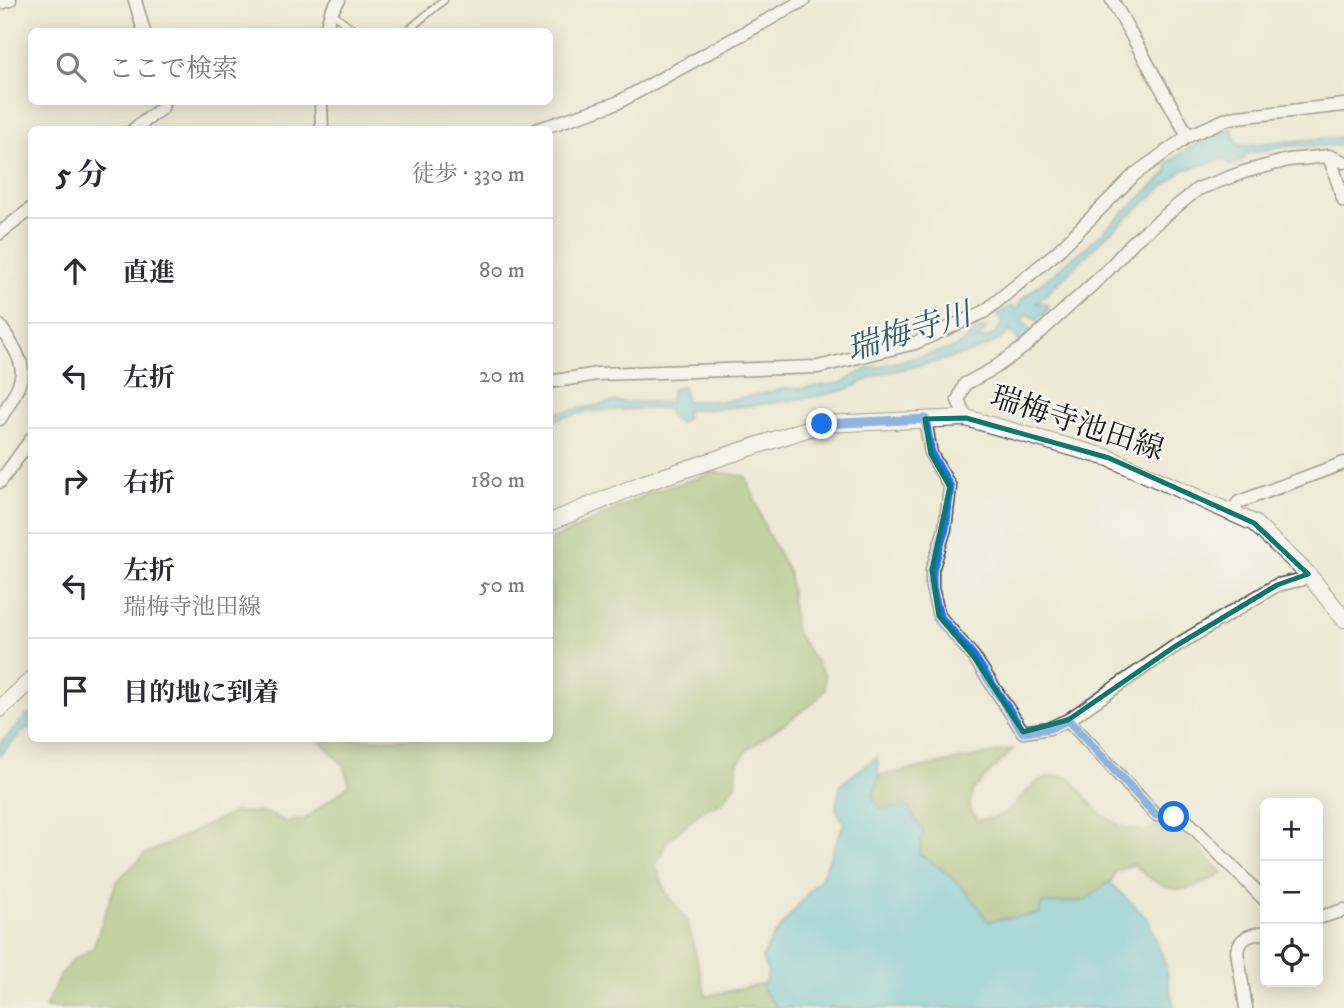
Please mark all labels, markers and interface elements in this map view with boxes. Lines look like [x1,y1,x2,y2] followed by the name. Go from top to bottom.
[28,28,553,105] search box
[52,48,90,86] icon: search
[108,53,238,86] text: ここで検索
[56,157,107,194] text: 5 分
[412,160,525,189] text: 徒歩 · 330 m
[56,252,94,290] icon: ahead
[479,256,525,285] text: 80 m
[123,257,175,290] text: 直進
[842,294,979,371] water label: 瑞梅寺川
[56,357,94,395] icon: left
[479,361,525,390] text: 20 m
[123,362,175,395] text: 左折
[986,379,1168,469] street label: 瑞梅寺池田線
[806,408,837,439] route end
[56,462,94,500] icon: right
[470,466,525,495] text: 180 m
[123,467,175,500] text: 右折
[123,555,175,588] text: 左折
[56,567,94,605] icon: left
[479,571,525,600] text: 50 m
[123,593,261,622] text: 瑞梅寺池田線
[56,672,94,710] icon: arrive
[123,677,279,710] text: 目的地に到着
[1260,798,1323,987] map controls
[1260,798,1323,861] button: +
[1158,801,1189,832] route start
[1260,861,1323,924] button: −
[1260,924,1323,987] button: locate

